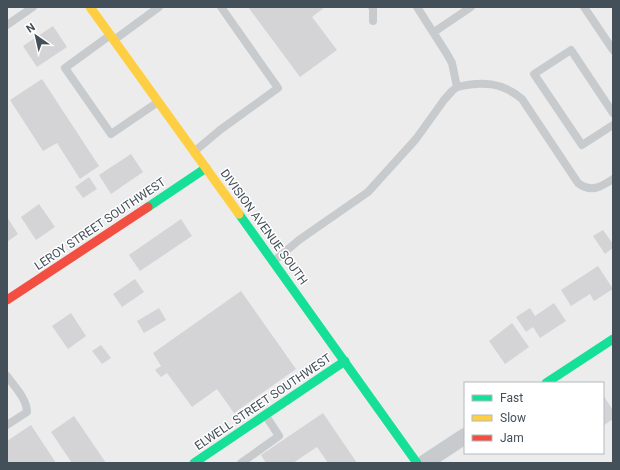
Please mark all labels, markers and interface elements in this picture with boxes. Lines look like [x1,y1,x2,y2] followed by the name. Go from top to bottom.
[16,16,56,56] north arrow
[24,20,38,36] text: N
[217,167,311,287] street label: DIVISION AVENUE SOUTH
[32,175,168,273] street label: LEROY STREET SOUTHWEST
[192,351,334,453] street label: ELWELL STREET SOUTHWEST
[464,382,604,454] legend
[500,391,523,405] text: Fast
[500,411,526,425] text: Slow
[500,431,524,445] text: Jam

